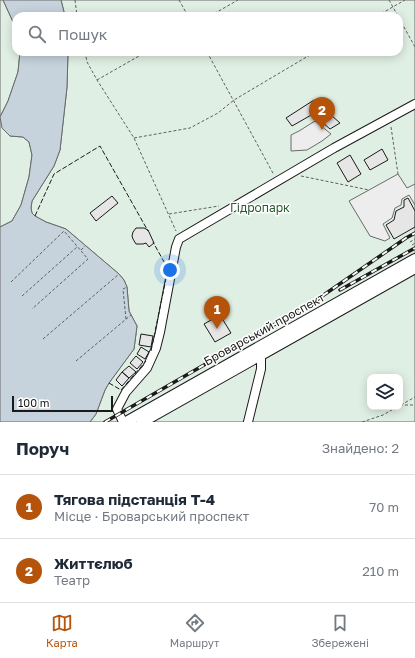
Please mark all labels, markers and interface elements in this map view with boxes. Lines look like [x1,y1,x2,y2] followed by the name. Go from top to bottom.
[12,12,403,56] search box
[26,23,48,45] icon: search
[58,25,107,43] text: Пошук
[309,97,335,130] pin: 2
[230,200,290,215] park label: Гідропарк
[160,260,180,280] your location
[201,289,327,369] street label: Броварський проспект
[204,296,230,329] pin: 1
[367,374,403,410] map controls
[367,374,403,410] button: layers
[12,394,113,413] scale bar
[18,396,49,409] text: 100 m
[16,438,69,459] text: Поруч
[322,440,399,456] text: Знайдено: 2
[54,490,215,508] text: Тягова підстанція Т-4
[26,499,32,515] text: 1
[369,499,399,515] text: 70 m
[54,508,249,524] text: Місце · Броварський проспект
[54,554,133,572] text: Життєлюб
[25,563,33,579] text: 2
[362,563,399,579] text: 210 m
[54,572,90,588] text: Театр
[46,612,78,649] tab: Карта
[170,612,220,649] tab: Маршрут
[311,612,369,649] tab: Збережені

